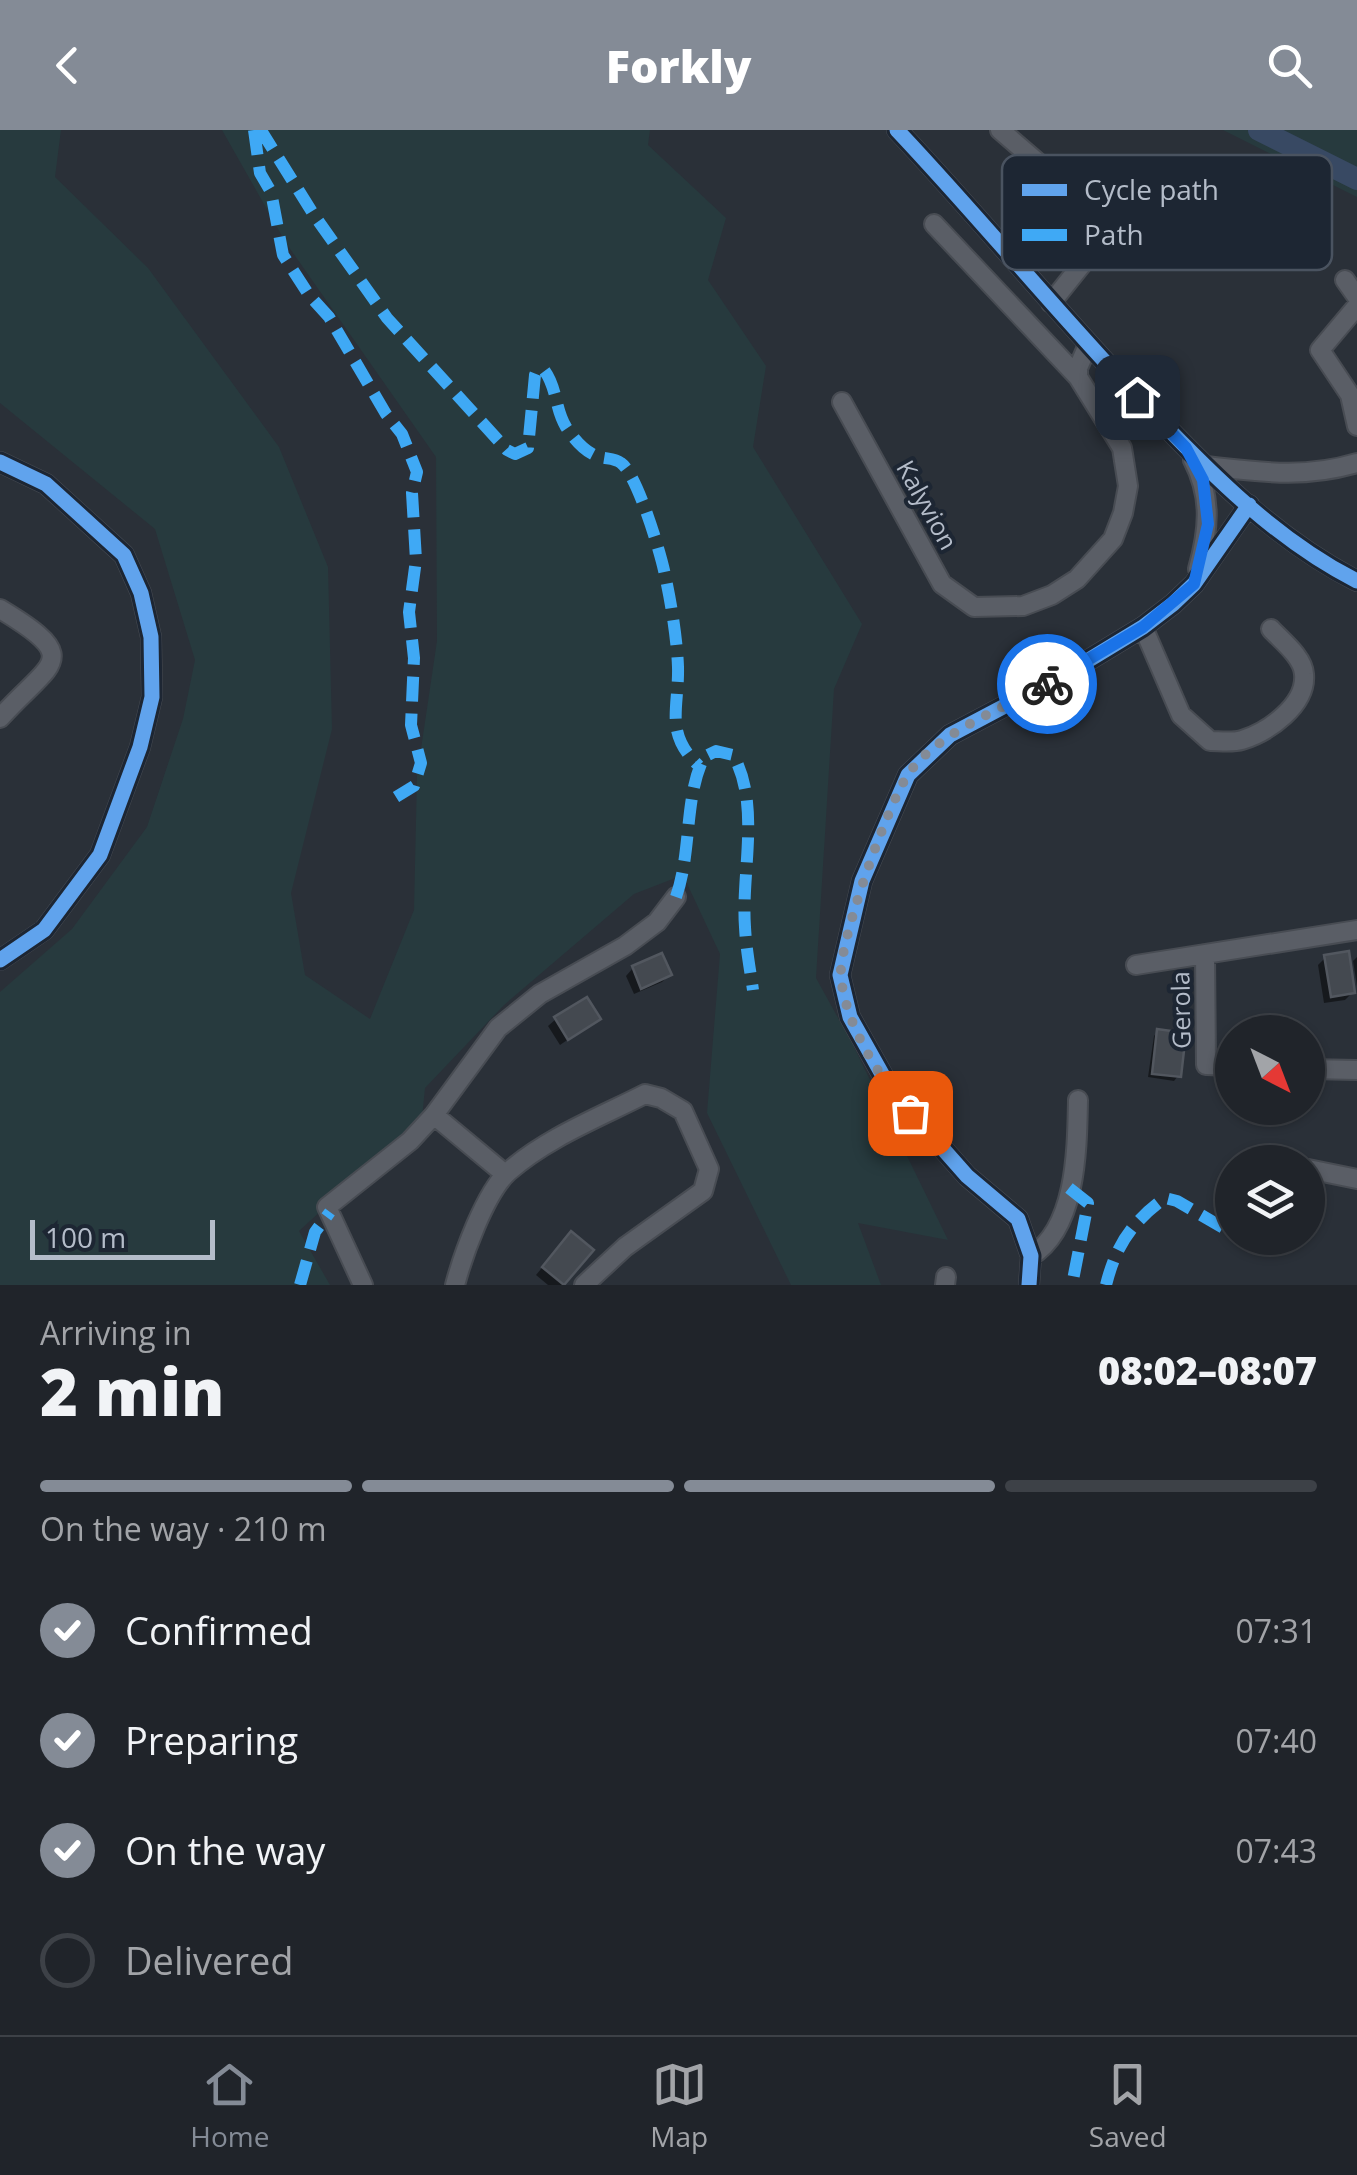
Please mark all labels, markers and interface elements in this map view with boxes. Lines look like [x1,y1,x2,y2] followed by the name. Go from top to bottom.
[606,35,751,96] text: Forkly
[40,38,95,93] icon: back
[1262,38,1317,93] icon: search
[1002,155,1332,270] legend
[1084,170,1219,208] text: Cycle path
[1084,215,1144,253] text: Path
[1095,355,1180,440] pin
[1110,370,1165,425] icon: home
[889,454,966,555] street label: Kalyvion
[997,634,1097,734] courier
[1020,657,1075,712] icon: bike
[1162,971,1198,1049] street label: Gerola
[1215,1015,1325,1125] north arrow
[1215,1015,1325,1255] map controls
[868,1071,953,1156] pin
[883,1086,938,1141] icon: bag
[1215,1145,1325,1255] button: layers
[30,1215,215,1260] scale bar
[45,1218,126,1256] text: 100 m
[40,1311,192,1354] text: Arriving in
[1098,1344,1317,1396] text: 08:02–08:07
[40,1347,225,1435] text: 2 min
[40,1507,327,1550] text: On the way · 210 m
[40,1603,95,1658] icon: check
[125,1604,313,1656] text: Confirmed
[1235,1609,1317,1652] text: 07:31
[40,1713,95,1768] icon: check
[125,1714,298,1766] text: Preparing
[1235,1719,1317,1762] text: 07:40
[40,1823,95,1878] icon: check
[125,1824,325,1876] text: On the way
[1235,1829,1317,1872] text: 07:43
[125,1934,294,1986] text: Delivered
[190,2057,270,2155] tab: Home
[650,2057,708,2155] tab: Map
[1089,2057,1167,2155] tab: Saved

